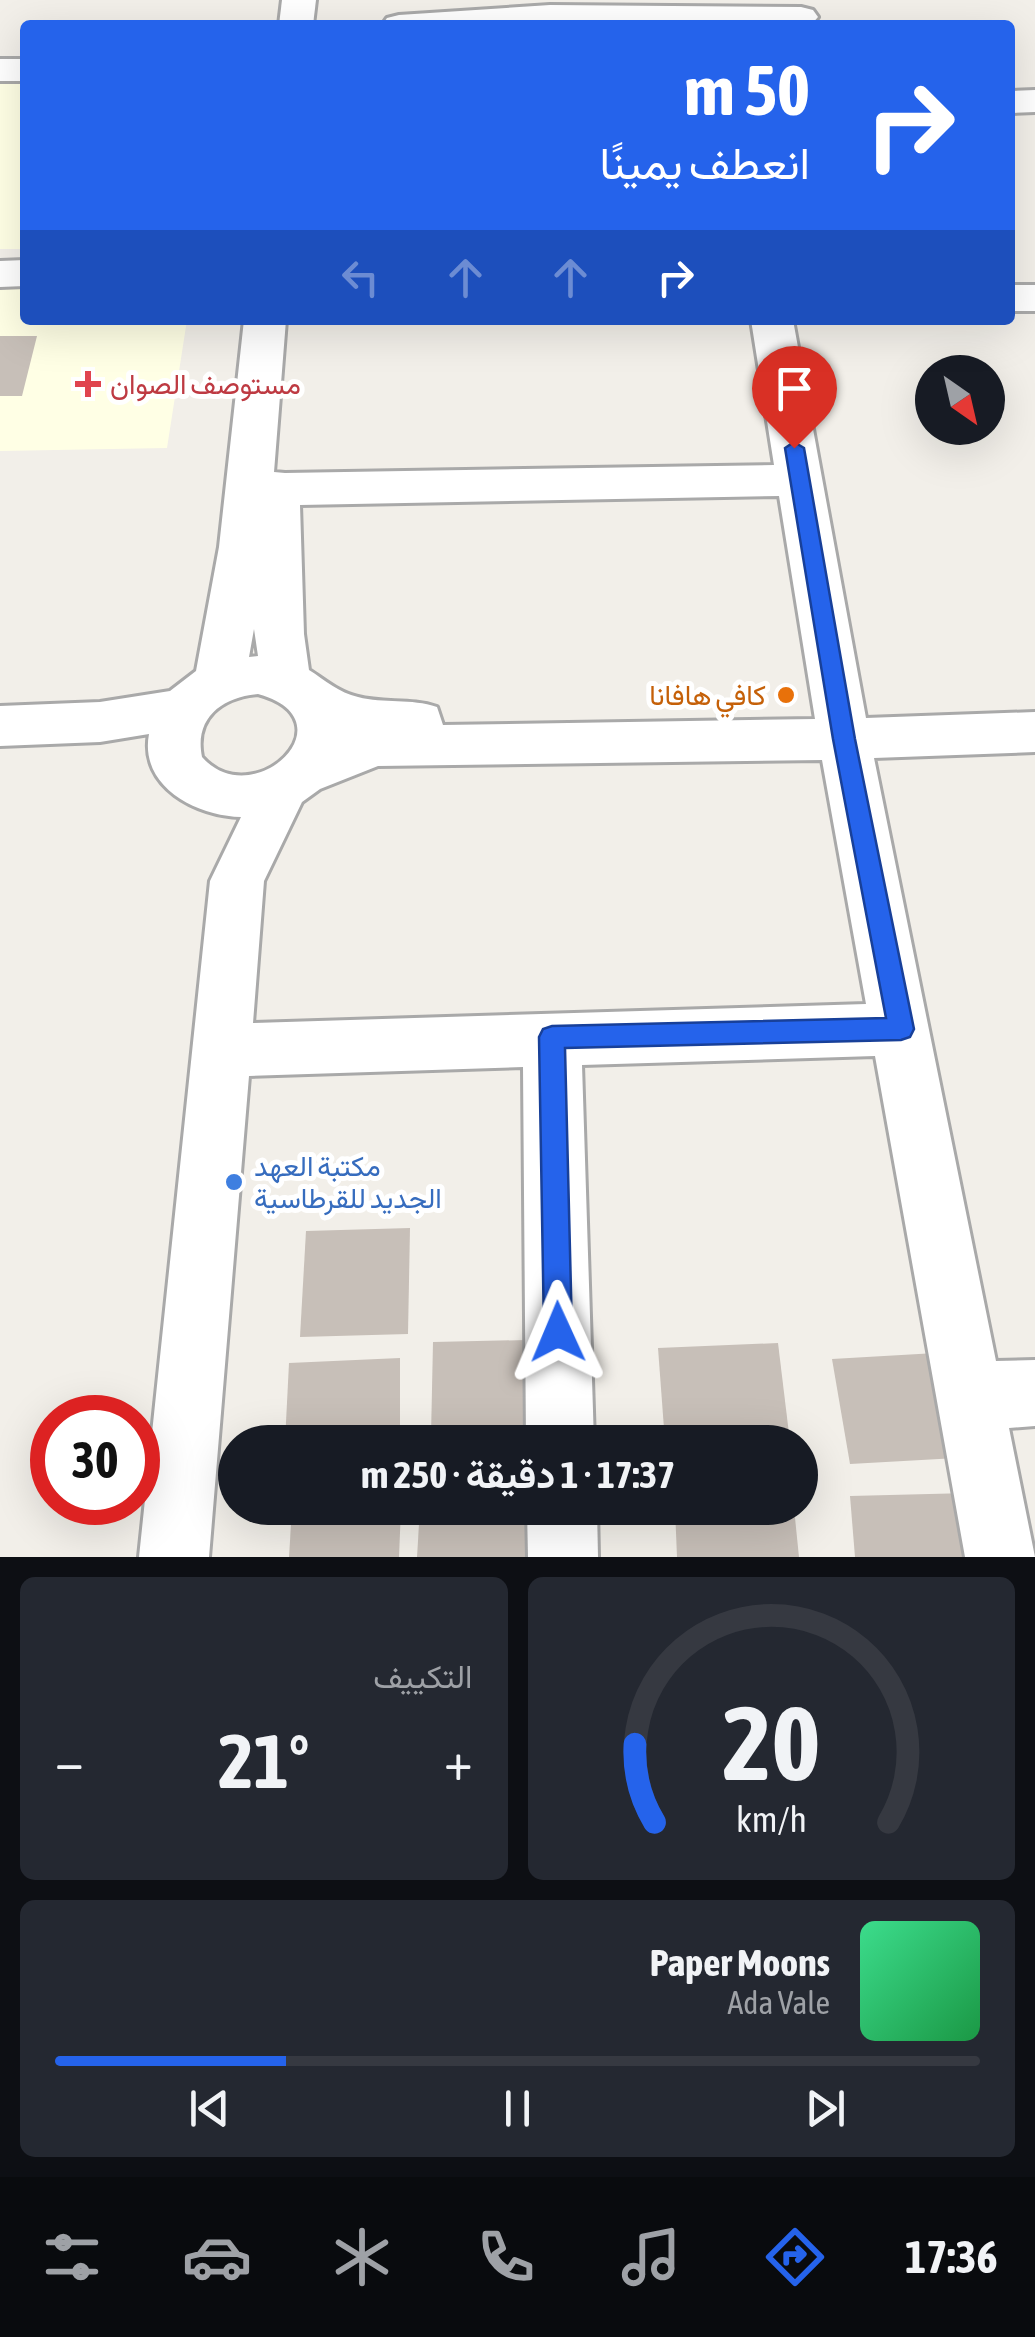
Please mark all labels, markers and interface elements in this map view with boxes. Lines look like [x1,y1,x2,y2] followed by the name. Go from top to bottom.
[684,50,810,130] text: 50 m
[845,60,975,190] icon: right
[600,137,810,189] text: انعطف يمينًا
[333,250,388,305] icon: left
[438,250,493,305] icon: ahead
[543,250,598,305] icon: ahead
[648,250,703,305] icon: right
[752,346,837,449] pin
[915,355,1005,445] north arrow
[915,355,1005,445] map controls
[767,361,822,416] icon: arrive
[110,368,301,402] place label: مستوصف الصوان
[75,371,101,397] marker: مستوصف الصوان
[649,679,766,718] place label: كافي هافانا
[775,684,797,706] marker: كافي هافانا
[254,1150,442,1216] place label: مكتبة العهد الجديد للقرطاسية
[223,1171,245,1193] marker: مكتبة العهد الجديد للقرطاسية
[506,1280,610,1384] position arrow
[30,1395,160,1525] speed limit sign: 30
[361,1453,675,1496] text: 17:37 · 1 دقيقة · 250 m
[373,1658,473,1695] text: التكييف
[722,1683,820,1802] text: 20
[218,1718,309,1804] text: 21°
[55,1729,84,1792] text: −
[444,1729,472,1792] text: +
[736,1799,807,1840] text: km/h
[650,1941,830,1984] text: Paper Moons
[728,1984,830,2021] text: Ada Vale
[182,2081,237,2136] icon: previous
[490,2081,545,2136] icon: pause
[798,2081,853,2136] icon: next
[37,2222,107,2292] icon: filters
[182,2222,252,2292] icon: car
[327,2222,397,2292] icon: climate
[471,2222,541,2292] icon: phone
[616,2222,686,2292] icon: music
[760,2222,830,2292] icon: directions
[905,2231,998,2283] text: 17:36

